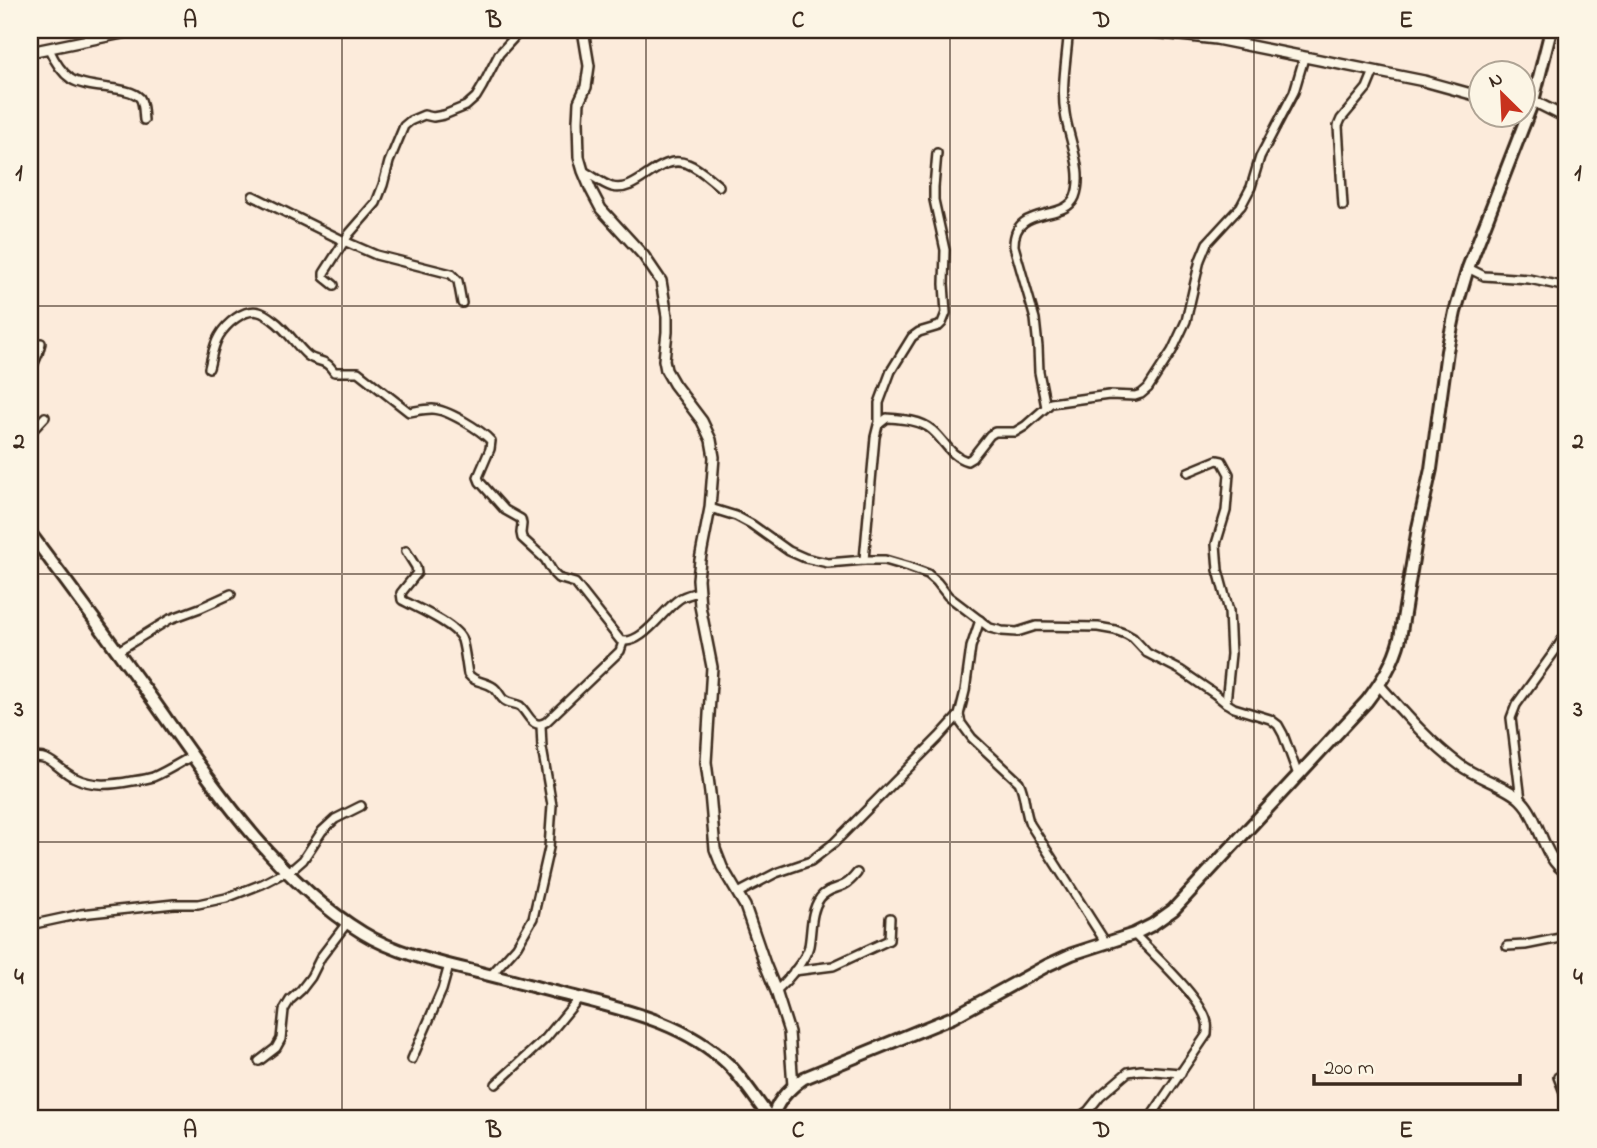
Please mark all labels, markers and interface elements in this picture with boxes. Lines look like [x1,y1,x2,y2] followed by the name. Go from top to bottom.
[183,5,197,38] text: A
[485,5,502,38] text: B
[792,5,805,38] text: C
[1093,5,1110,38] text: D
[1399,5,1413,38] text: E
[1468,60,1538,130] north arrow
[1485,66,1508,96] text: N
[15,158,23,191] text: 1
[1574,158,1582,191] text: 1
[12,426,25,459] text: 2
[1571,426,1584,459] text: 2
[13,694,24,727] text: 3
[1572,694,1583,727] text: 3
[14,962,24,995] text: 4
[1573,962,1583,995] text: 4
[1314,1043,1520,1087] scale bar
[1324,1054,1374,1084] text: 200 m
[183,1115,197,1148] text: A
[485,1115,502,1148] text: B
[792,1115,805,1148] text: C
[1093,1115,1110,1148] text: D
[1399,1115,1413,1148] text: E

